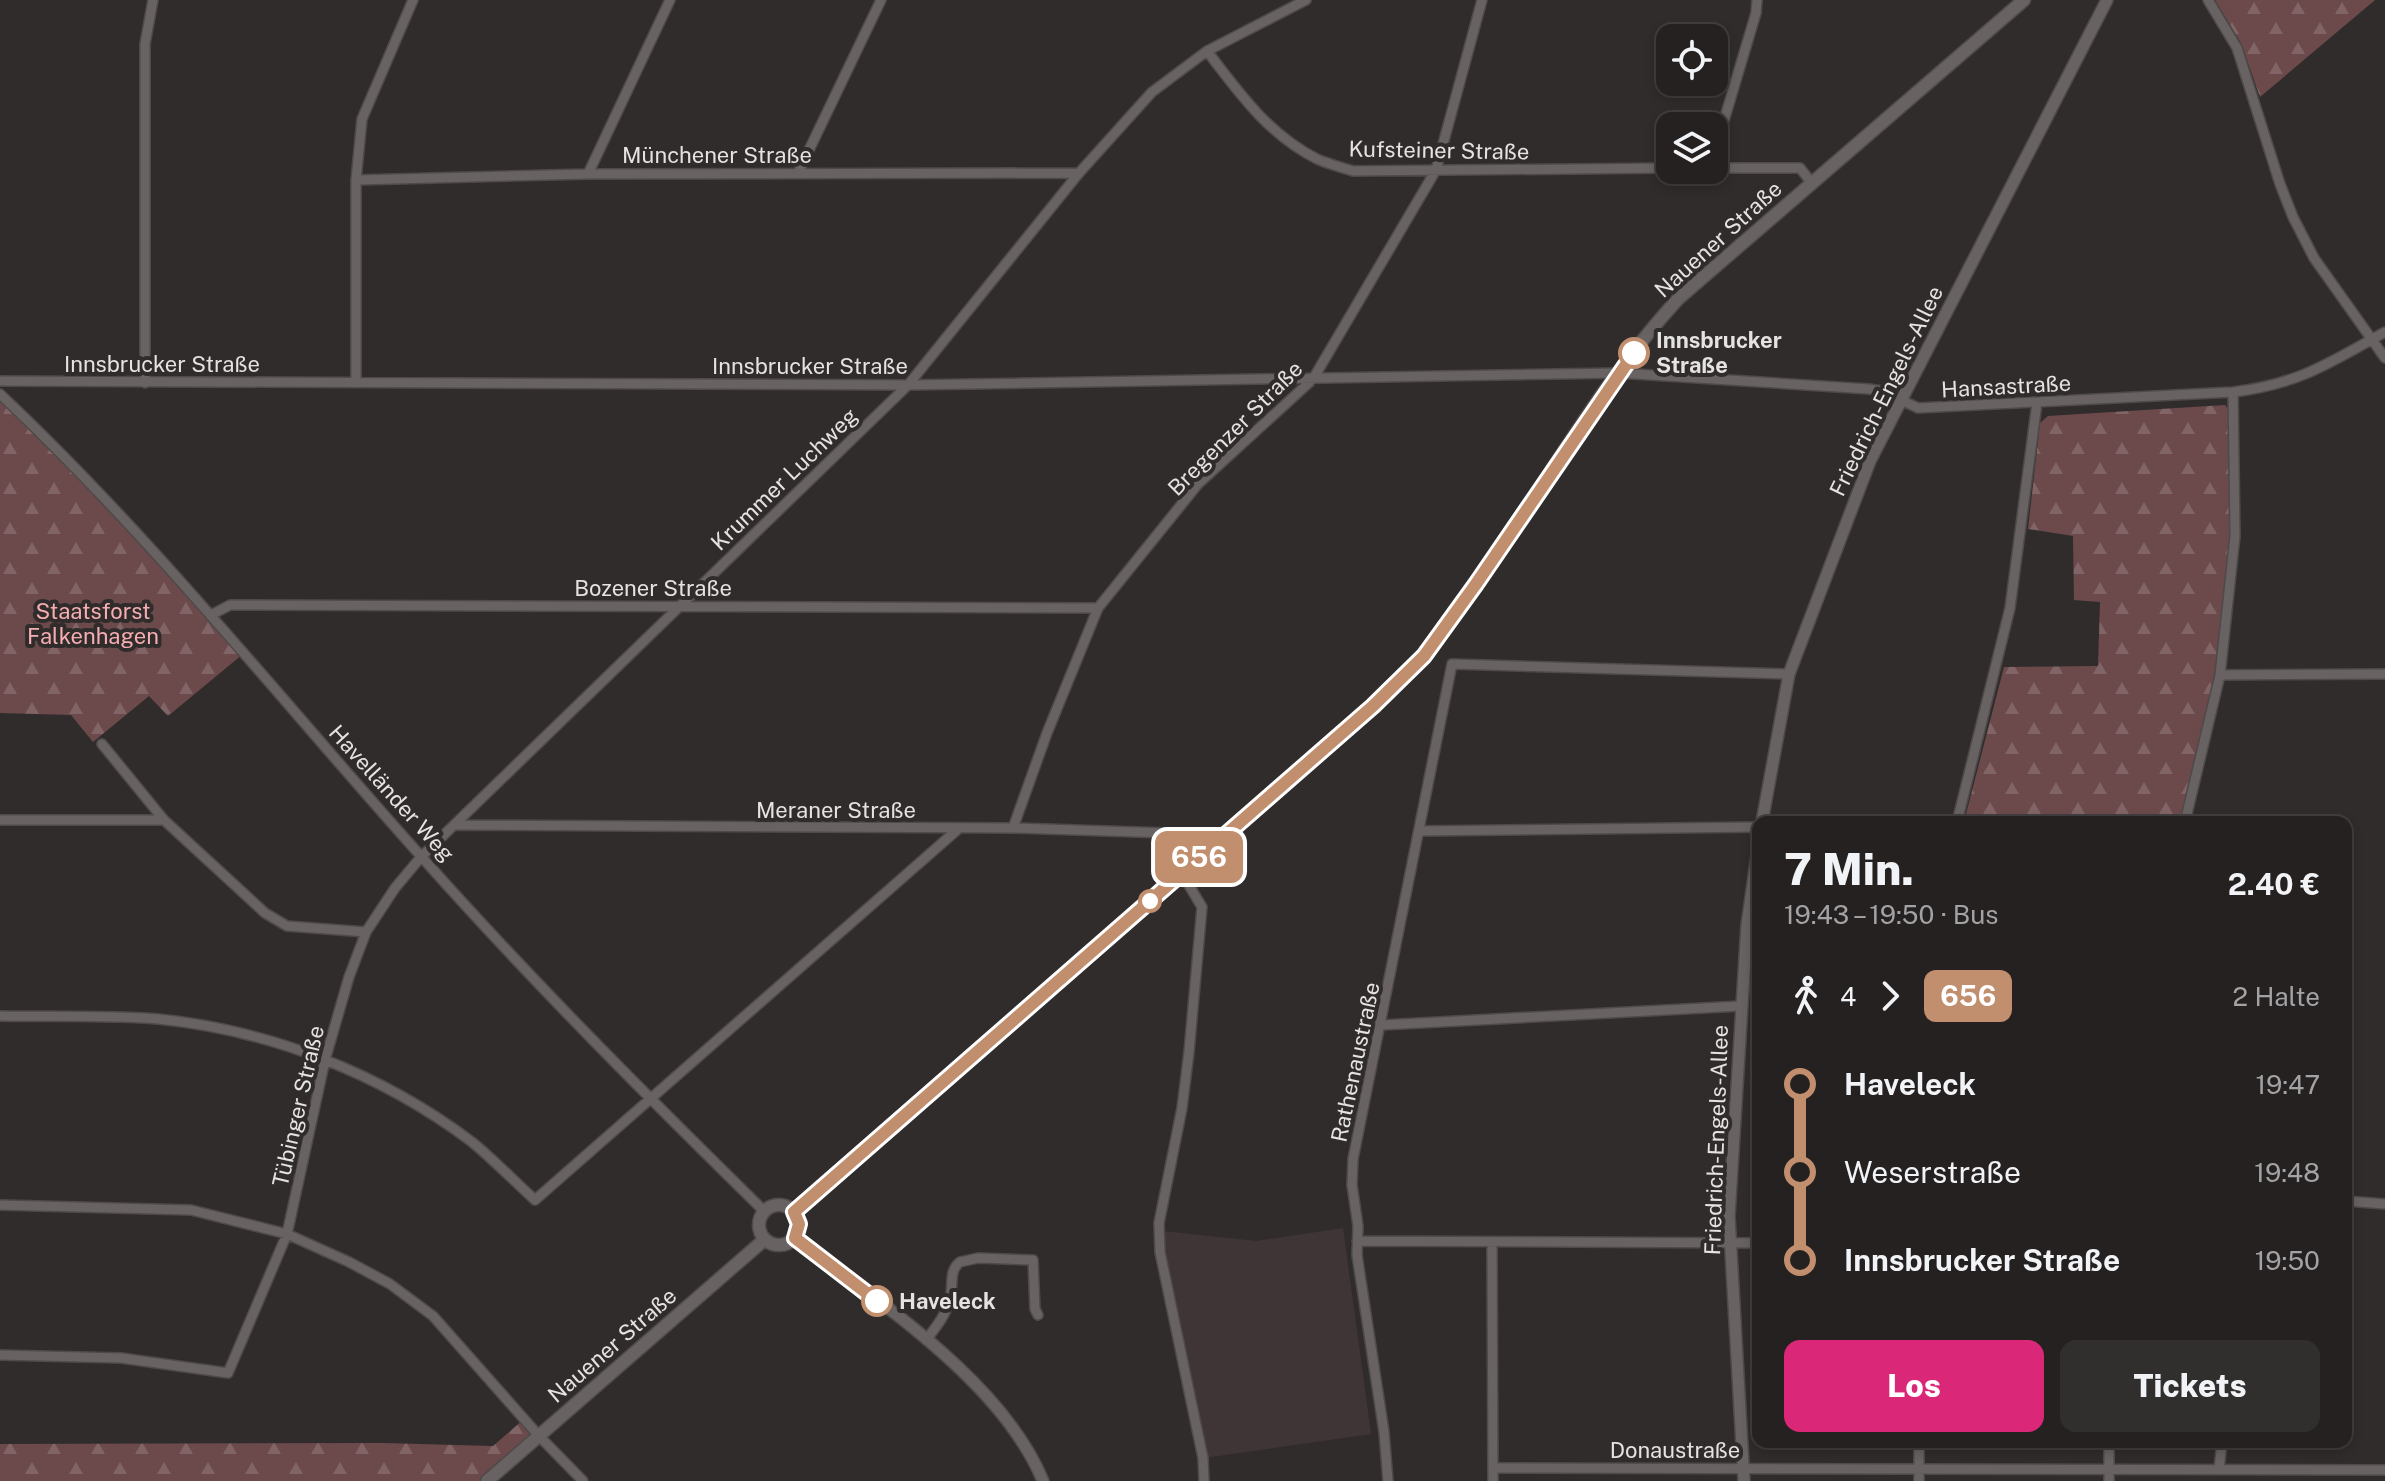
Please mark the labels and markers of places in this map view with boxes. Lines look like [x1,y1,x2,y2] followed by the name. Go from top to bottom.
[1656,327,1782,378] place label: Innsbrucker Straße
[1619,338,1649,368] marker: Innsbrucker Straße
[1139,890,1161,912] unlabelled marker
[862,1286,892,1316] marker: Haveleck
[899,1288,996,1314] place label: Haveleck

